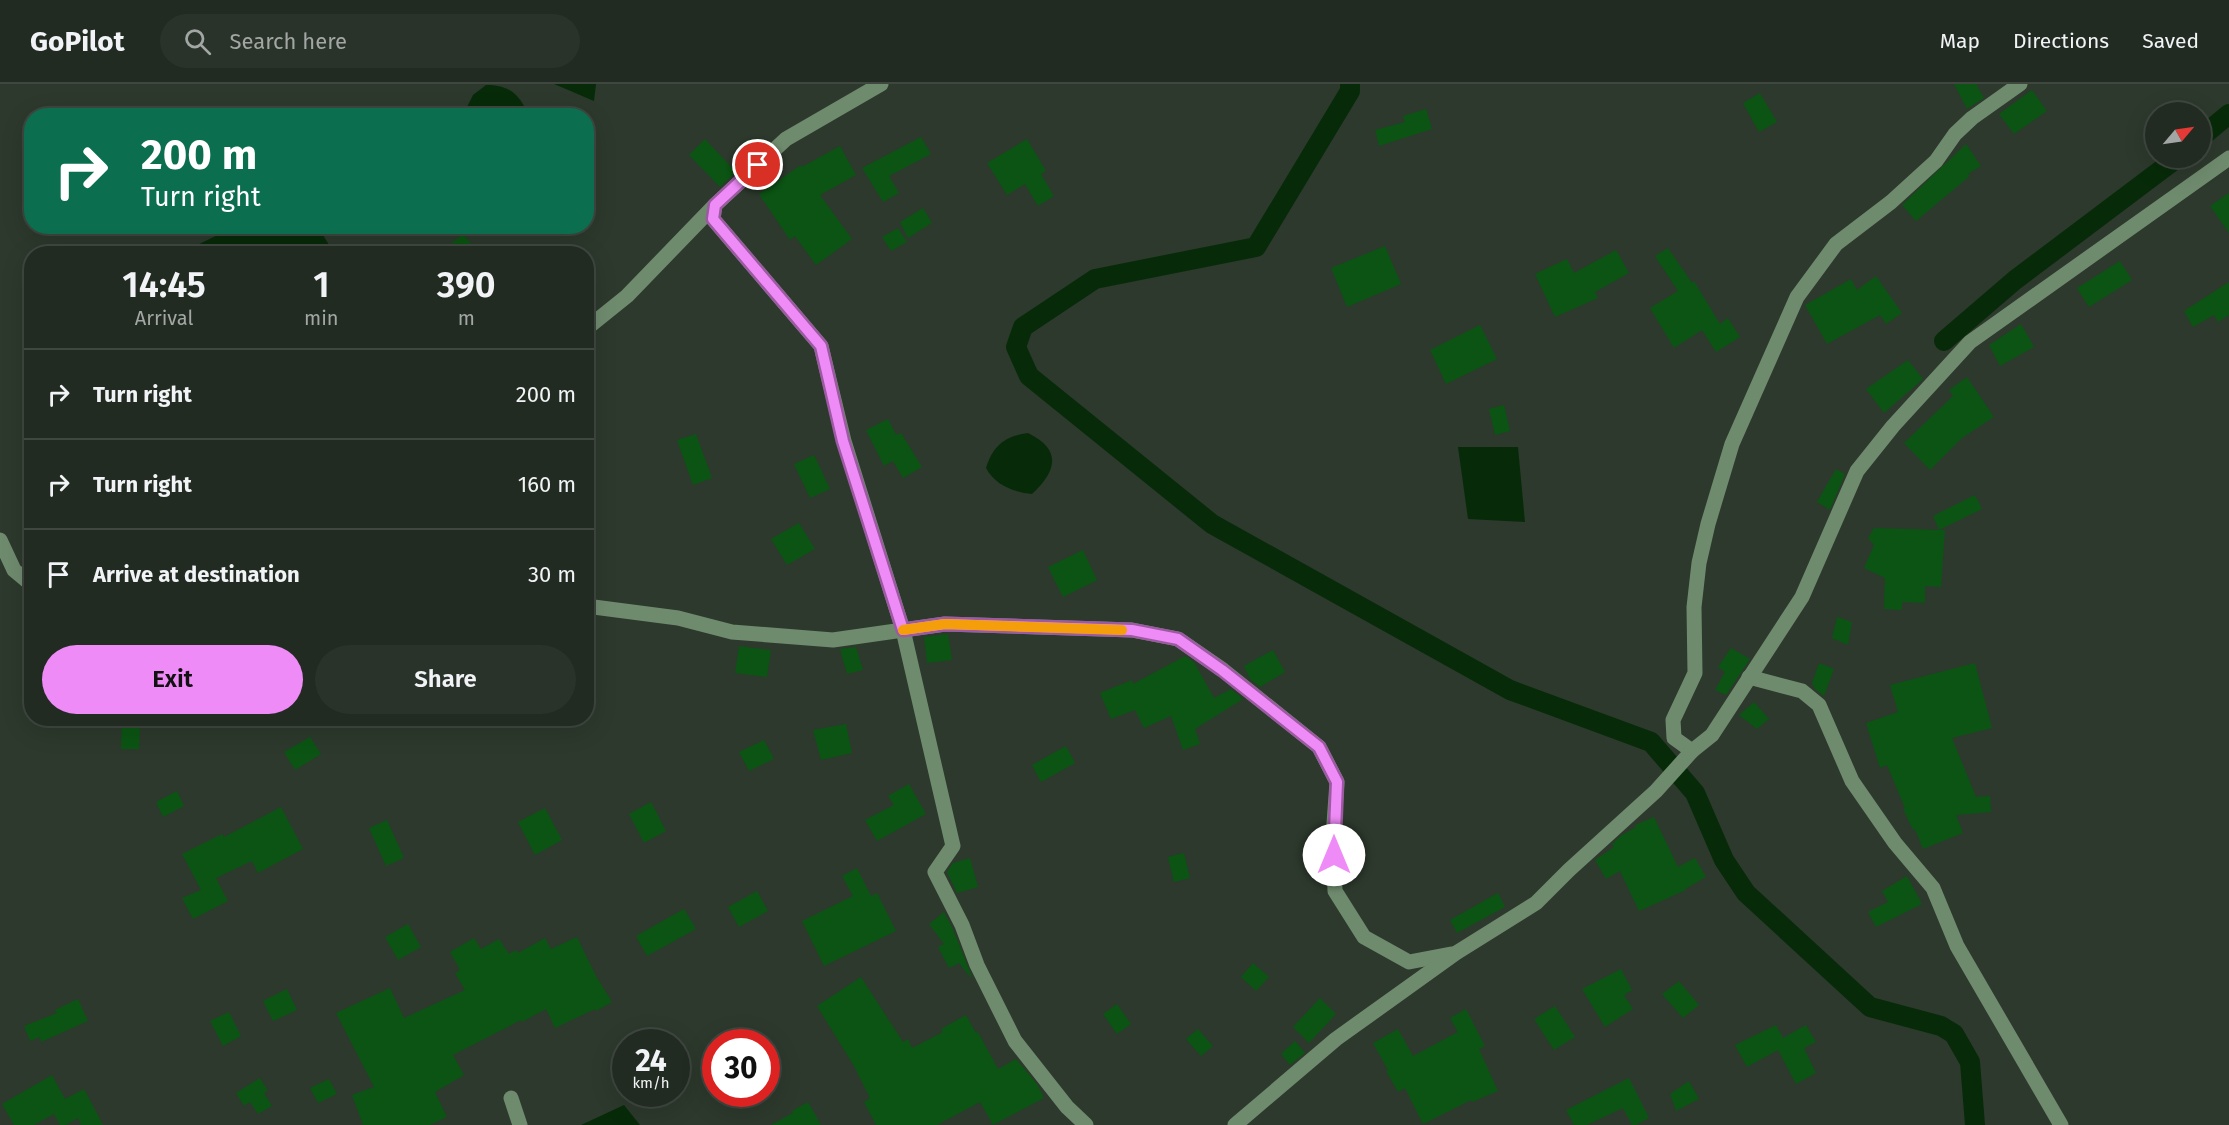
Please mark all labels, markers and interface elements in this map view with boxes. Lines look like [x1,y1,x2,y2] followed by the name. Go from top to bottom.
[160,14,580,68] search box
[30,25,124,58] text: GoPilot
[181,25,214,58] icon: search
[229,28,347,55] text: Search here
[1940,28,1980,54] text: Map
[2013,28,2109,54] text: Directions
[2142,28,2199,54] text: Saved
[2145,102,2211,168] north arrow
[2145,102,2211,168] map controls
[141,130,257,180] text: 200 m
[42,132,120,210] icon: right
[732,139,783,190] pin
[741,148,774,181] icon: arrive
[141,181,261,213] text: Turn right
[122,263,206,307] text: 14:45
[313,263,330,307] text: 1
[437,263,496,307] text: 390
[135,306,193,330] text: Arrival
[304,306,339,330] text: min
[458,306,475,330] text: m
[42,378,75,411] icon: right
[93,381,192,408] text: Turn right
[516,381,576,408] text: 200 m
[42,468,75,501] icon: right
[93,471,192,498] text: Turn right
[518,471,576,498] text: 160 m
[42,558,75,591] icon: arrive
[93,561,300,588] text: Arrive at destination
[528,561,576,588] text: 30 m
[42,645,303,714] button: Exit
[315,645,576,714] button: Share
[1302,823,1366,887] position arrow
[702,1029,780,1107] speed limit sign: 30
[635,1043,667,1079] text: 24
[632,1074,670,1092] text: km/h

